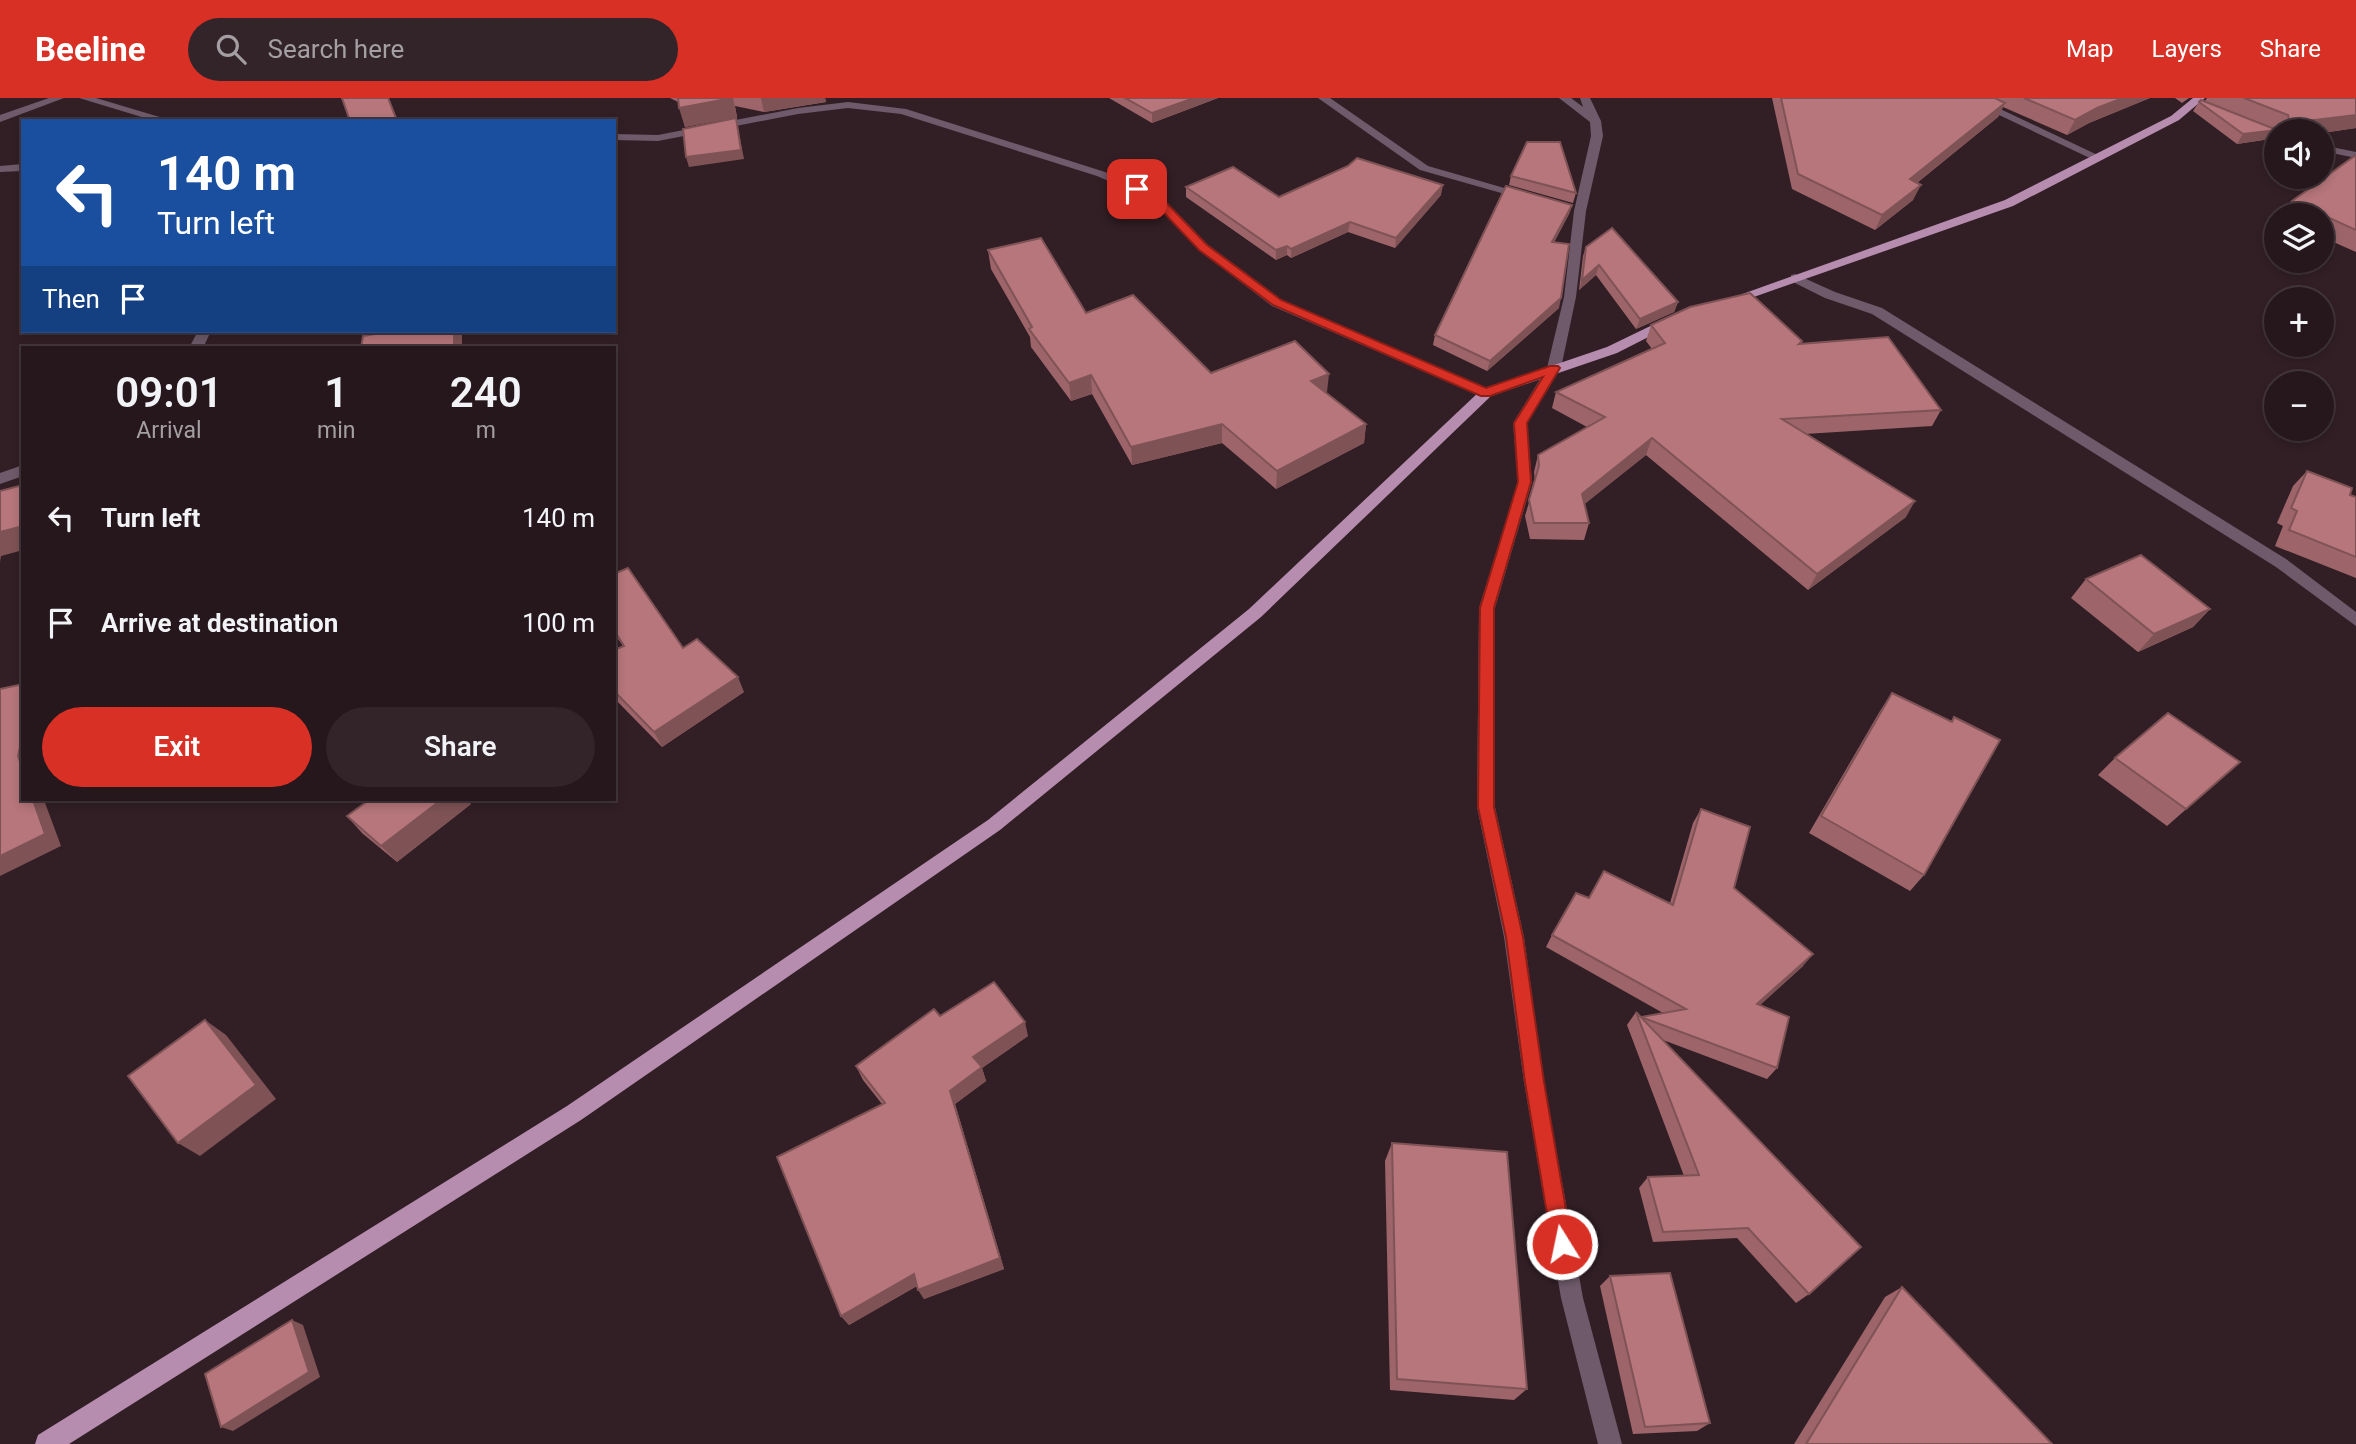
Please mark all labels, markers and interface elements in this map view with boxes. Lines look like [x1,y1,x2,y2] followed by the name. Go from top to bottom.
[188,18,678,81] search box
[35,30,146,69] text: Beeline
[212,30,250,68] icon: search
[268,34,404,64] text: Search here
[2066,35,2114,63] text: Map
[2152,35,2222,63] text: Layers
[2260,35,2321,63] text: Share
[2264,119,2334,441] map controls
[2264,119,2334,189] button: sound
[157,145,296,202] text: 140 m
[42,147,133,238] icon: left
[1107,159,1167,219] pin
[1118,170,1156,208] icon: arrive
[2264,203,2334,273] button: layers
[157,204,275,242] text: Turn left
[114,280,152,318] icon: arrive
[42,284,100,314] text: Then
[2264,287,2334,357] button: +
[115,368,223,417] text: 09:01
[324,368,348,417] text: 1
[450,368,522,417] text: 240
[2264,371,2334,441] button: −
[136,417,202,444] text: Arrival
[317,417,355,444] text: min
[476,417,496,444] text: m
[42,499,80,537] icon: left
[101,503,200,533] text: Turn left
[522,503,595,533] text: 140 m
[42,604,80,642] icon: arrive
[101,608,338,638] text: Arrive at destination
[522,608,595,638] text: 100 m
[42,707,312,787] button: Exit
[326,707,595,787] button: Share
[1525,1207,1599,1281] position arrow

